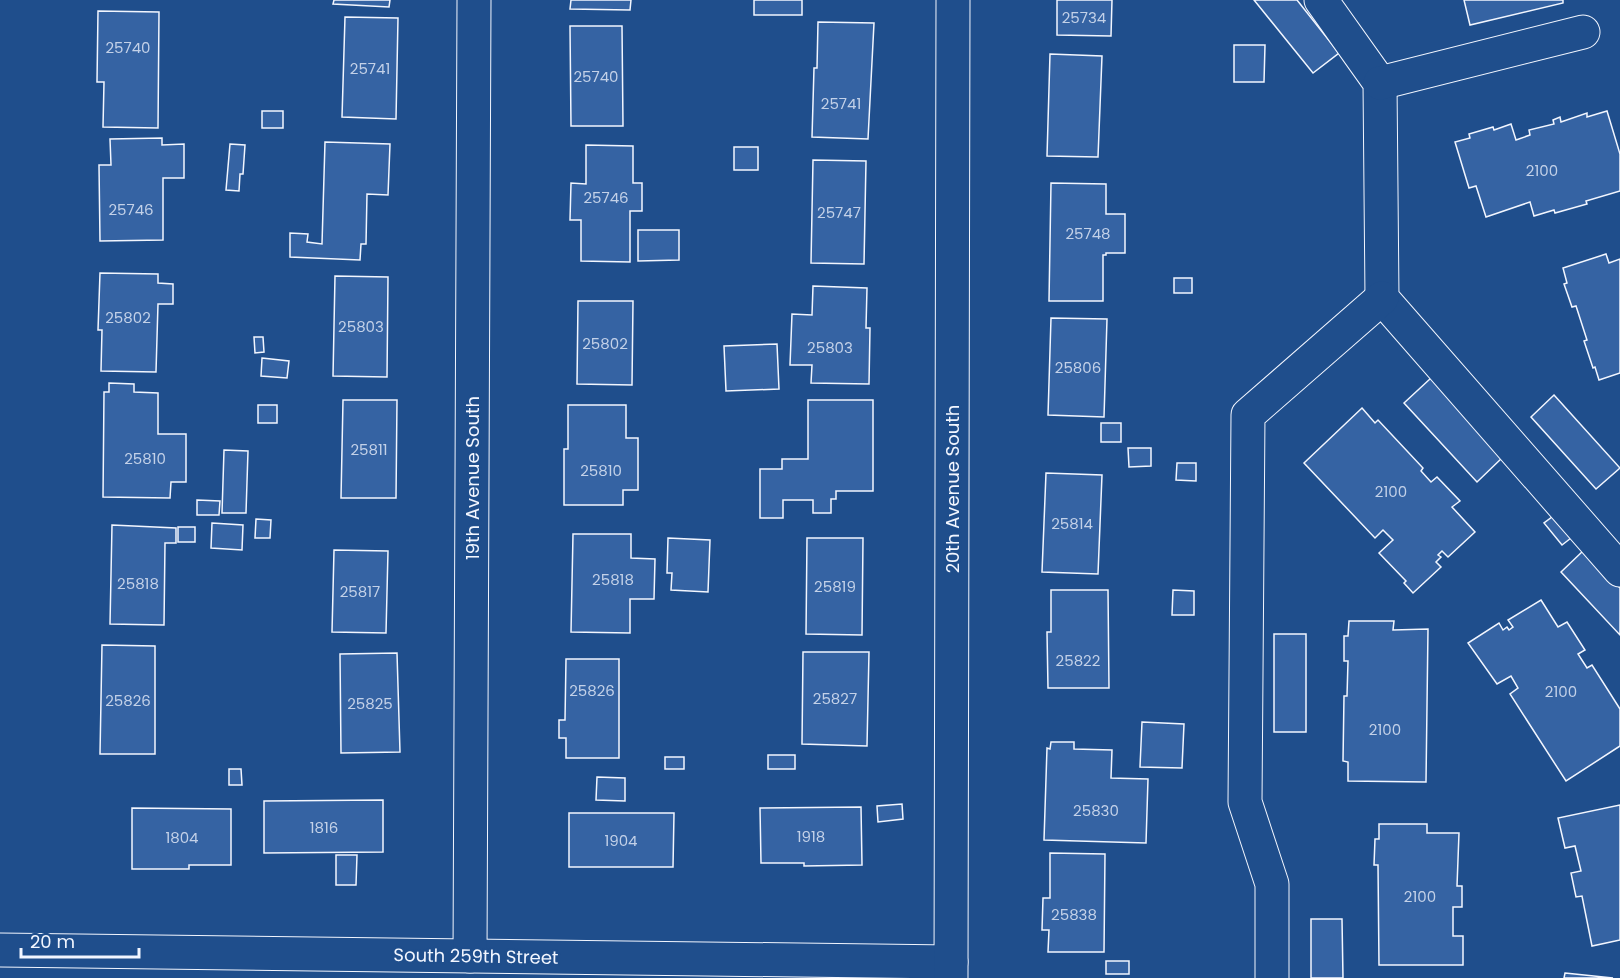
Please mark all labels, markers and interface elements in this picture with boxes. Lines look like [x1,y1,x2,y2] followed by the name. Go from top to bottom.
[1062,7,1106,28] house number: 25734
[105,37,151,58] house number: 25740
[350,58,390,79] house number: 25741
[573,66,619,87] house number: 25740
[821,93,861,114] house number: 25741
[1526,160,1558,181] house number: 2100
[583,187,629,208] house number: 25746
[108,199,154,220] house number: 25746
[817,202,861,223] house number: 25747
[1065,223,1111,244] house number: 25748
[105,307,151,328] house number: 25802
[338,316,384,337] house number: 25803
[582,333,628,354] house number: 25802
[807,337,853,358] house number: 25803
[1055,357,1101,378] house number: 25806
[460,396,485,560] street label: 19th Avenue South
[940,405,965,573] street label: 20th Avenue South
[350,439,388,460] house number: 25811
[124,448,166,469] house number: 25810
[580,460,622,481] house number: 25810
[1375,481,1407,502] house number: 2100
[1051,513,1093,534] house number: 25814
[592,569,634,590] house number: 25818
[117,573,159,594] house number: 25818
[814,576,856,597] house number: 25819
[340,581,380,602] house number: 25817
[1056,650,1100,671] house number: 25822
[569,680,615,701] house number: 25826
[1545,681,1577,702] house number: 2100
[813,688,857,709] house number: 25827
[105,690,151,711] house number: 25826
[347,693,393,714] house number: 25825
[1369,719,1401,740] house number: 2100
[1073,800,1119,821] house number: 25830
[310,817,338,838] house number: 1816
[797,826,825,847] house number: 1918
[165,827,199,848] house number: 1804
[604,830,638,851] house number: 1904
[1404,886,1436,907] house number: 2100
[1051,904,1097,925] house number: 25838
[21,921,140,959] scale bar
[30,929,75,954] text: 20 m
[393,942,559,970] street label: South 259th Street

